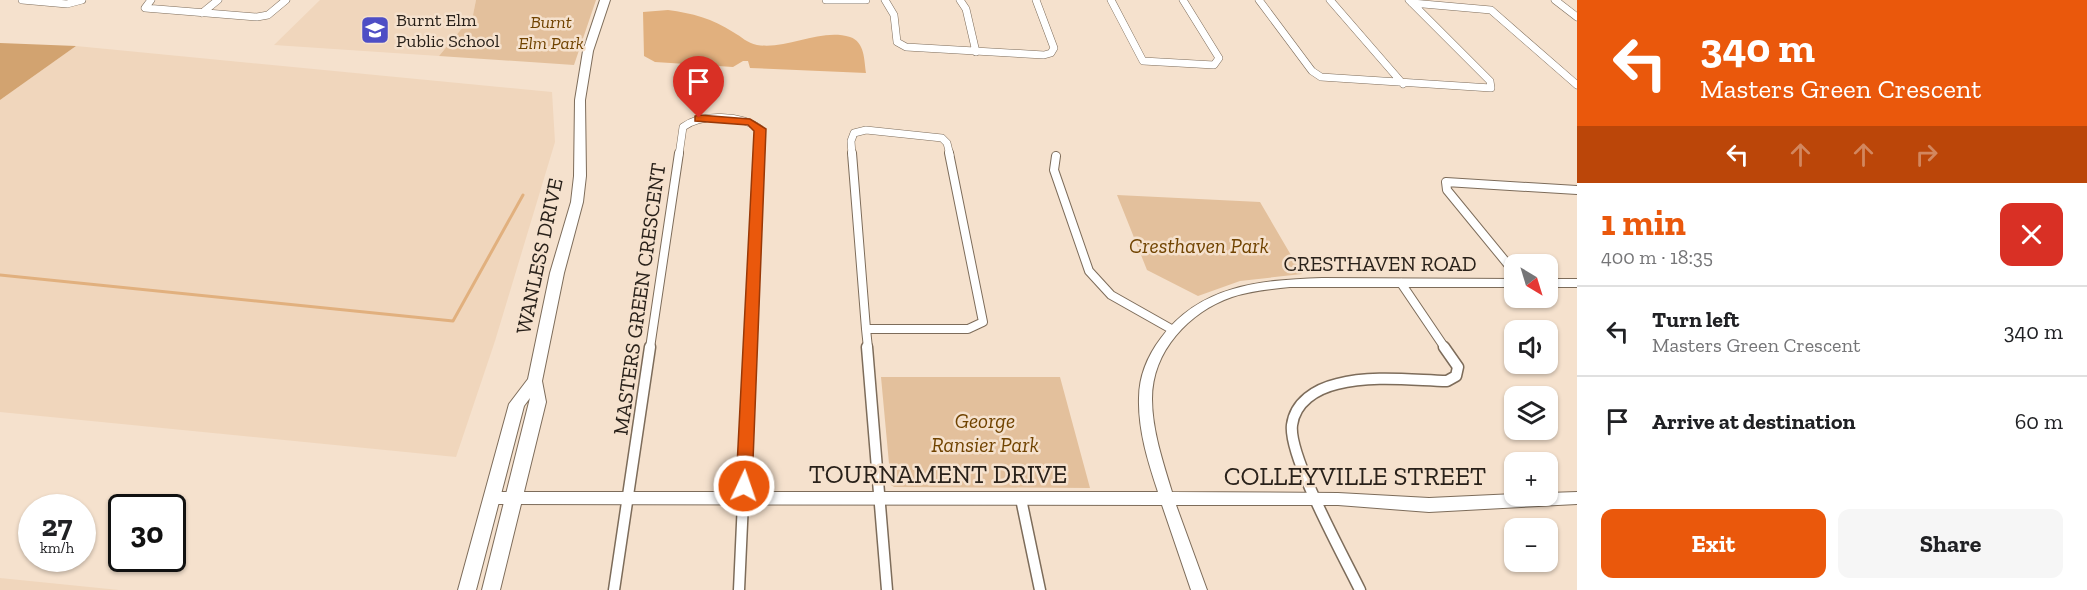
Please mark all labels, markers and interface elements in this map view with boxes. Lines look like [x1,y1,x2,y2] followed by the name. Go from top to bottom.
[396,9,500,52] place label: Burnt Elm Public School
[518,11,584,54] park label: Burnt Elm Park
[359,14,391,46] school or university icon: Burnt Elm Public School
[1700,22,1815,73] text: 340 m
[1601,24,1679,102] icon: left
[673,56,724,118] pin
[682,65,715,98] icon: arrive
[1700,73,1981,105] text: Masters Green Crescent
[1721,138,1754,171] icon: left
[1784,138,1817,171] icon: ahead
[1847,138,1880,171] icon: ahead
[1910,138,1943,171] icon: right
[608,161,670,437] street label: MASTERS GREEN CRESCENT
[510,176,568,336] street label: WANLESS DRIVE
[1601,201,1686,244] text: 1 min
[2000,203,2063,266] button: close
[1129,233,1269,258] park label: Cresthaven Park
[1601,245,1713,269] text: 400 m · 18:35
[1283,251,1477,276] street label: CRESTHAVEN ROAD
[1504,254,1558,308] north arrow
[1504,254,1558,572] map controls
[1652,306,1739,333] text: Turn left
[1601,315,1634,348] icon: left
[2004,318,2063,345] text: 340 m
[1504,320,1558,374] button: sound
[1652,333,1860,357] text: Masters Green Crescent
[1504,386,1558,440] button: layers
[1601,405,1634,438] icon: arrive
[931,408,1039,457] park label: George Ransier Park
[1652,408,1855,435] text: Arrive at destination
[2015,408,2063,435] text: 60 m
[1504,452,1558,506] button: +
[712,454,776,518] position arrow
[809,458,1067,490] street label: TOURNAMENT DRIVE
[1224,460,1486,492] street label: COLLEYVILLE STREET
[108,494,186,572] speed limit sign: 30
[42,508,72,544] text: 27
[1601,509,1826,578] button: Exit
[1838,509,2063,578] button: Share
[1504,518,1558,572] button: −
[40,539,74,557] text: km/h

